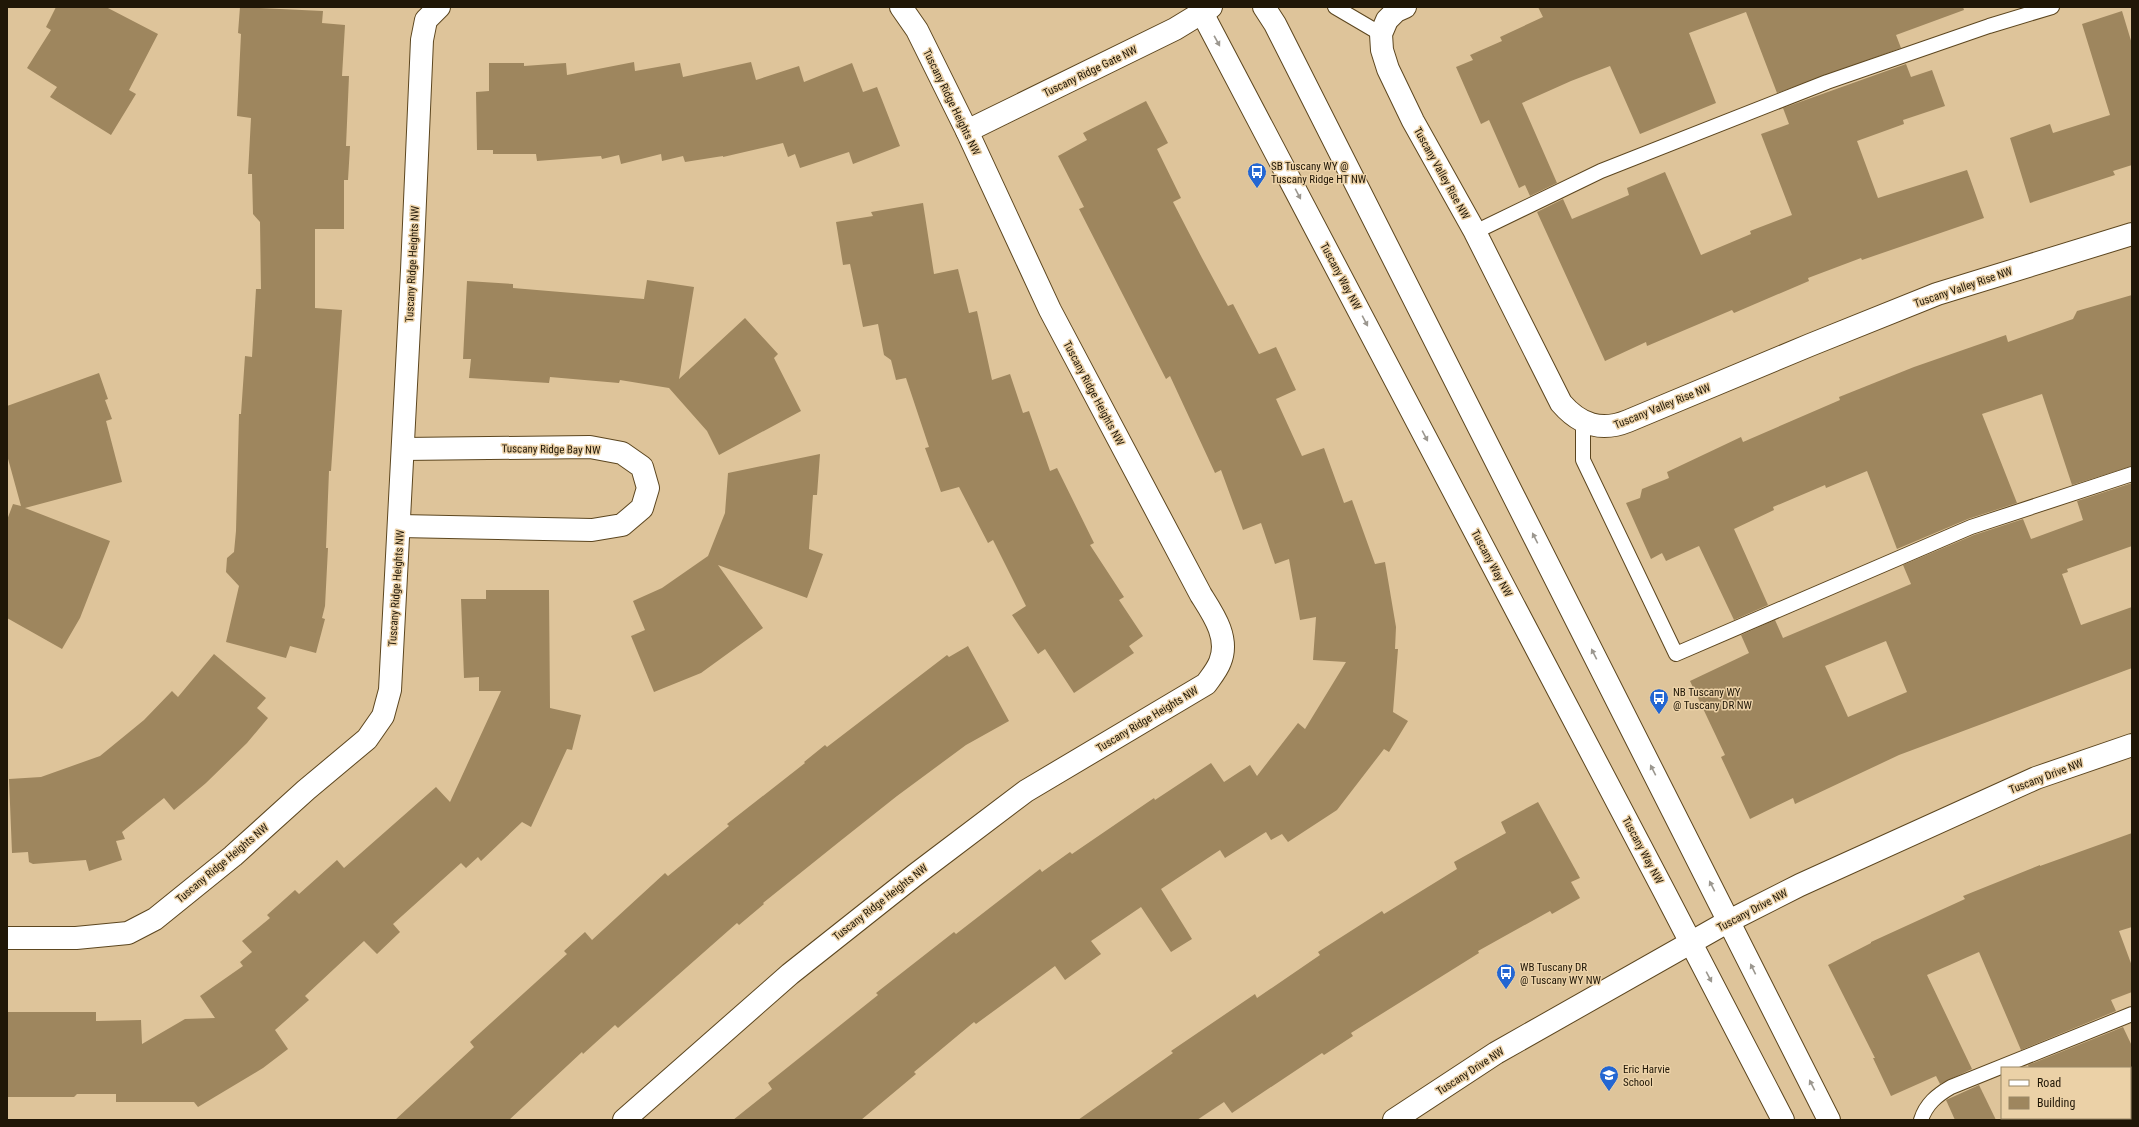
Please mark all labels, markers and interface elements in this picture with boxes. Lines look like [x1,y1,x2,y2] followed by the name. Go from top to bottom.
[1214,36,1221,47] one-way arrow
[1041,43,1140,100] street label: Tuscany Ridge Gate NW
[920,47,983,158] street label: Tuscany Ridge Heights NW
[1411,125,1473,222] street label: Tuscany Valley Rise NW
[1271,160,1367,186] place label: SB Tuscany WY @ Tuscany Ridge HT NW
[1246,161,1268,189] bus stop icon: SB Tuscany WY @ Tuscany Ridge HT NW
[1294,188,1301,199] one-way arrow
[403,205,422,323] street label: Tuscany Ridge Heights NW
[1317,241,1364,313] street label: Tuscany Way NW
[1912,264,2015,310] street label: Tuscany Valley Rise NW
[1361,315,1368,327] one-way arrow
[1060,339,1127,448] street label: Tuscany Ridge Heights NW
[1612,381,1713,432] street label: Tuscany Valley Rise NW
[1422,430,1428,442] one-way arrow
[502,442,601,457] street label: Tuscany Ridge Bay NW
[1468,528,1515,600] street label: Tuscany Way NW
[386,529,407,647] street label: Tuscany Ridge Heights NW
[1532,533,1539,544] one-way arrow
[1591,649,1597,660] one-way arrow
[1094,684,1201,755] street label: Tuscany Ridge Heights NW
[1673,686,1753,712] place label: NB Tuscany WY @ Tuscany DR NW
[1648,687,1670,715] bus stop icon: NB Tuscany WY @ Tuscany DR NW
[2007,756,2085,797] street label: Tuscany Drive NW
[1650,765,1656,776] one-way arrow
[1619,815,1666,887] street label: Tuscany Way NW
[174,821,272,906] street label: Tuscany Ridge Heights NW
[830,861,931,943] street label: Tuscany Ridge Heights NW
[1708,881,1715,892] one-way arrow
[1715,886,1790,934] street label: Tuscany Drive NW
[1520,961,1602,987] place label: WB Tuscany DR @ Tuscany WY NW
[1495,962,1517,990] bus stop icon: WB Tuscany DR @ Tuscany WY NW
[1750,963,1756,975] one-way arrow
[1706,972,1712,983] one-way arrow
[1434,1044,1507,1098] street label: Tuscany Drive NW
[1623,1063,1670,1089] place label: Eric Harvie School
[1598,1064,1620,1092] school or university icon: Eric Harvie School
[2001,1067,2131,1119] legend
[2037,1076,2061,1090] text: Road
[1808,1079,1815,1091] one-way arrow
[2037,1096,2075,1110] text: Building

